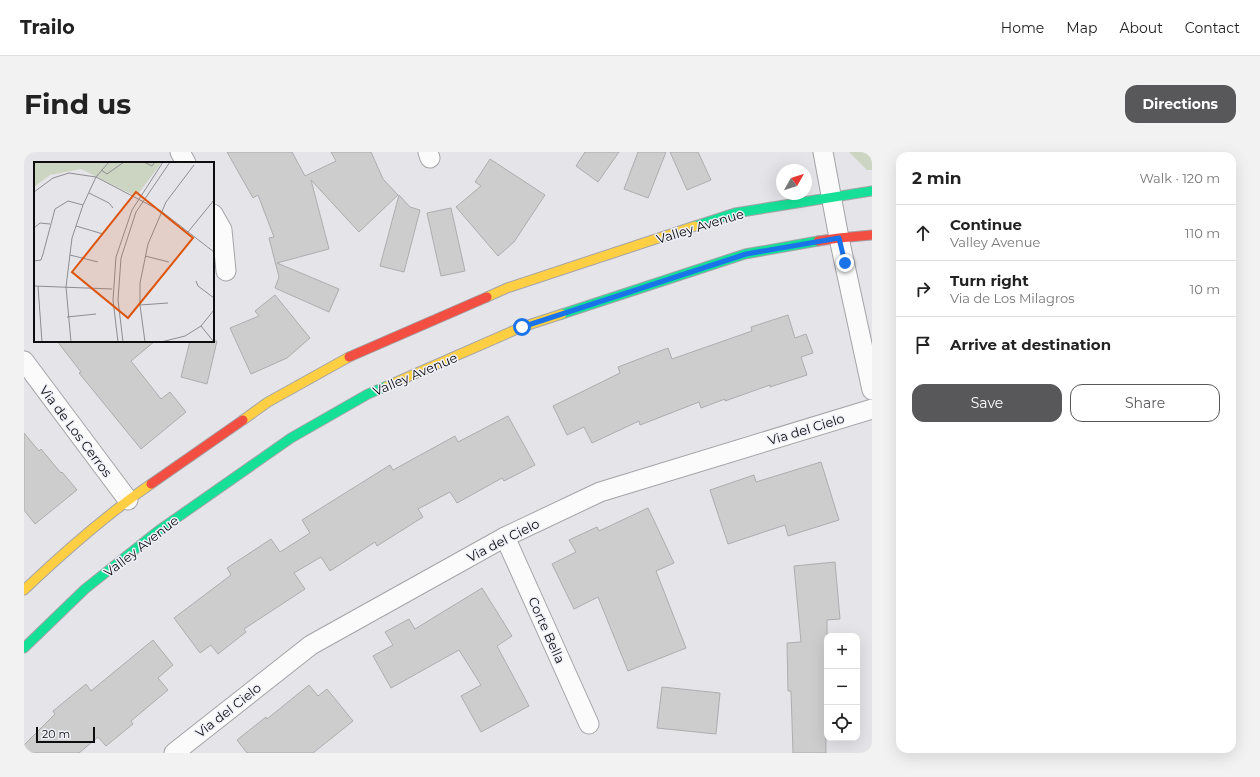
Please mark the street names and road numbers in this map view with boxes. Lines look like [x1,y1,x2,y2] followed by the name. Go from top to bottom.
[654,205,746,247] street label: Valley Avenue
[370,349,460,399] street label: Valley Avenue
[36,382,116,480] street label: Via de Los Cerros
[766,410,846,448] street label: Via del Cielo
[100,512,182,580] street label: Valley Avenue
[464,515,542,565] street label: Via del Cielo
[525,594,569,666] street label: Corte Bella
[192,679,264,741] street label: Via del Cielo

